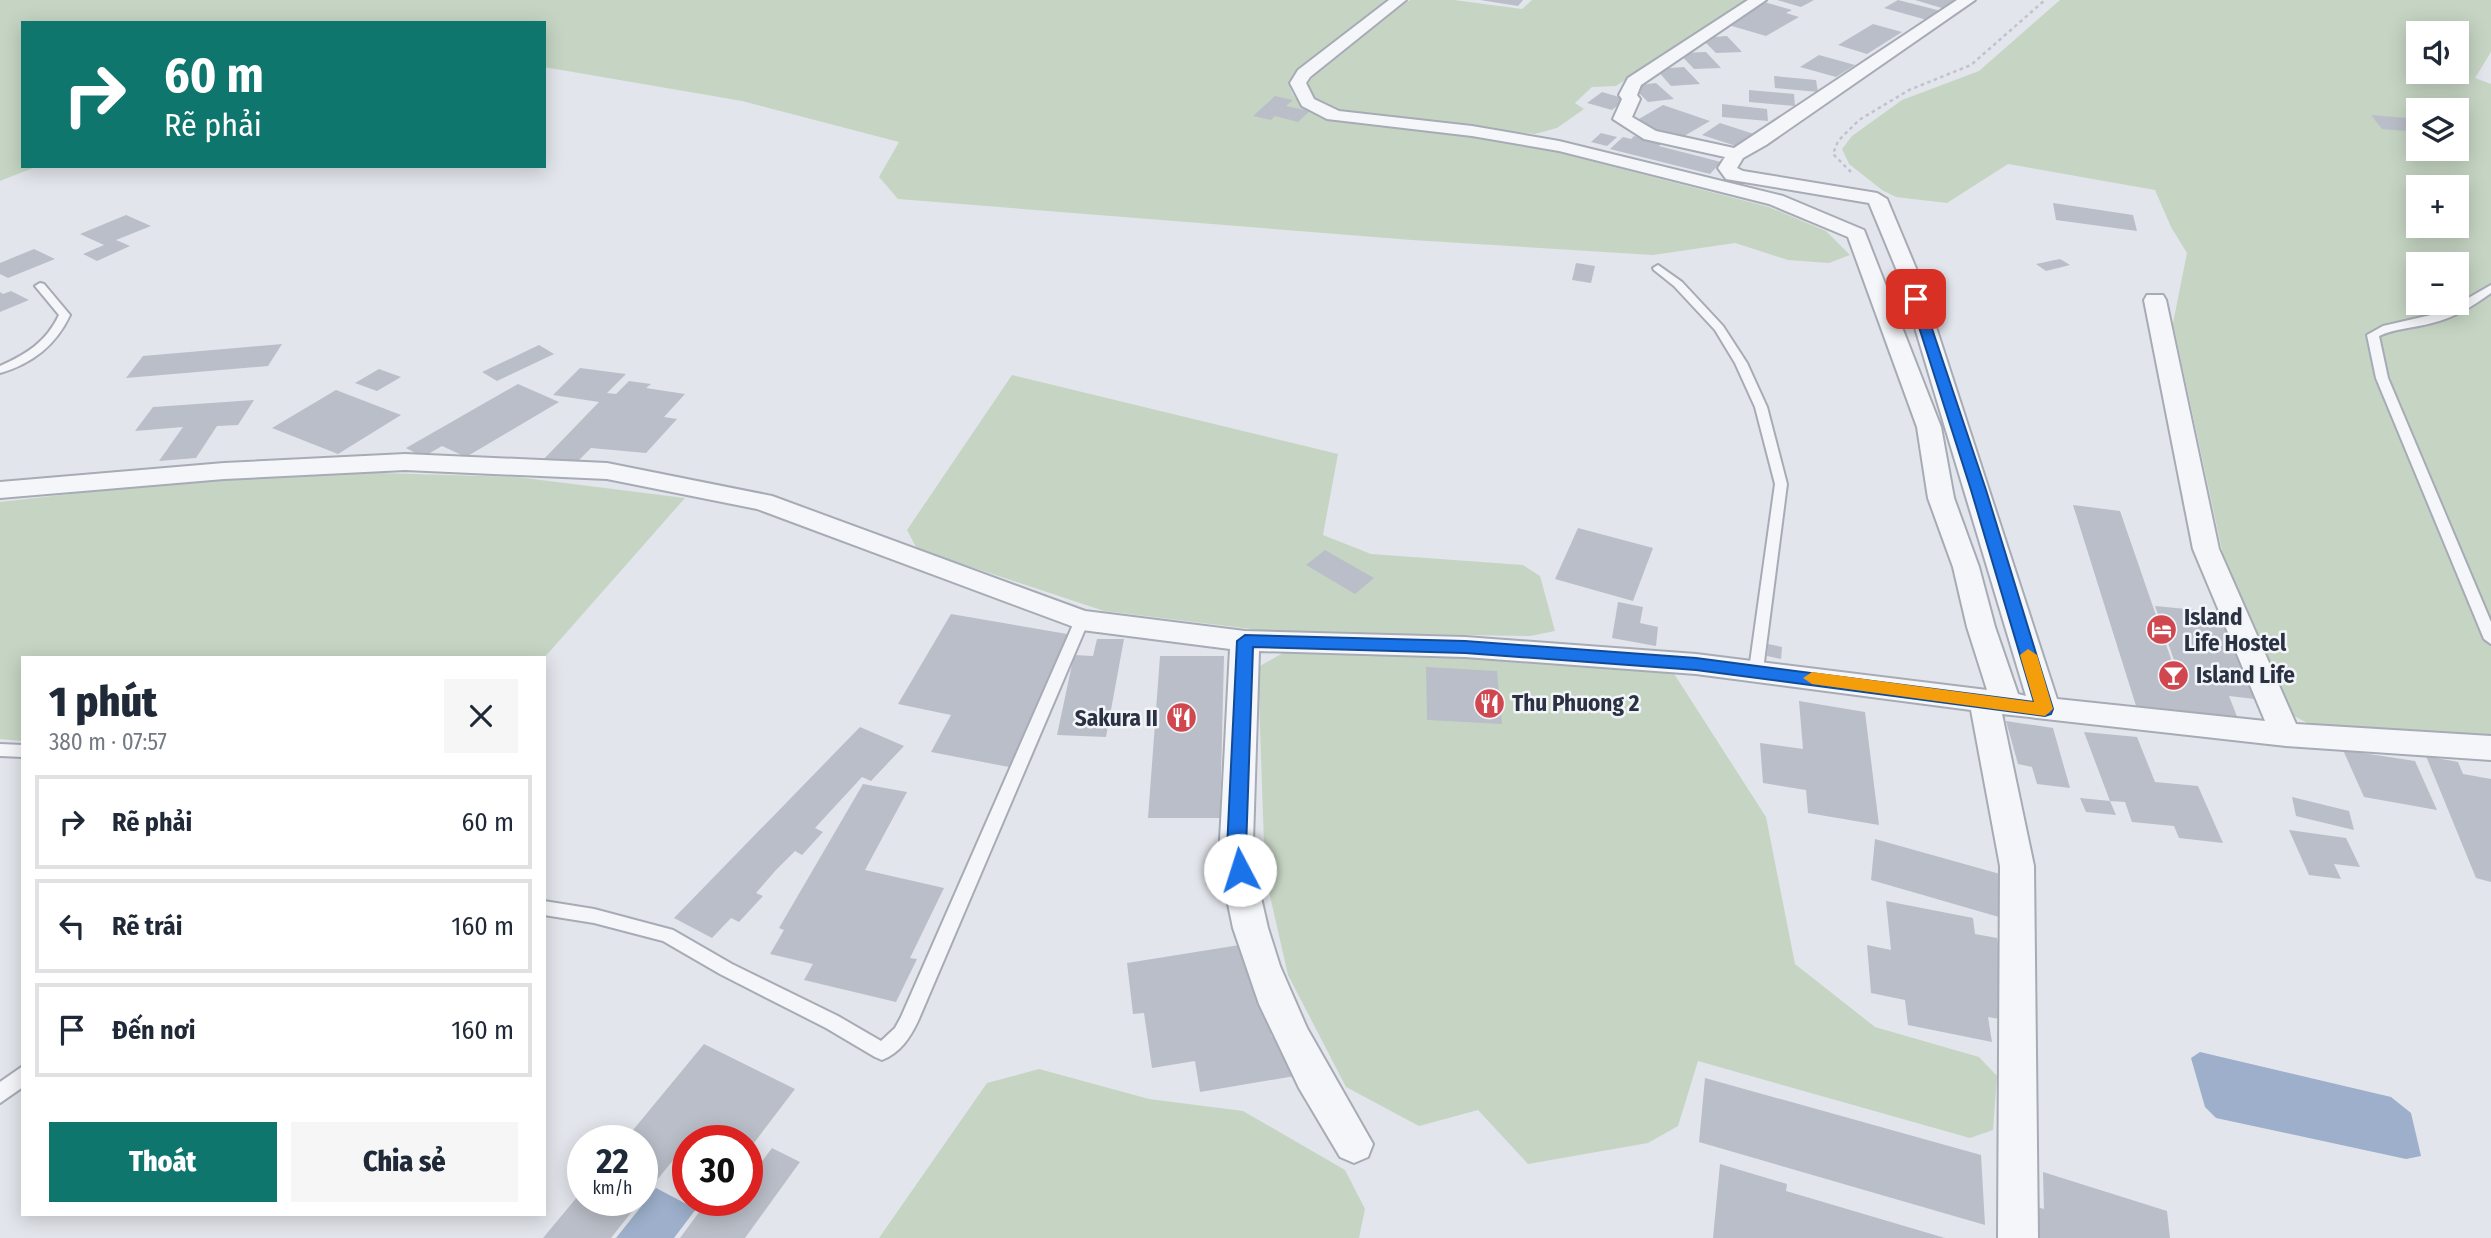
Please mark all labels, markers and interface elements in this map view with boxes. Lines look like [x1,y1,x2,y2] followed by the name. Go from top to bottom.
[2406,21,2469,315] map controls
[2406,21,2469,84] button: sound
[164,46,264,105] text: 60 m
[49,49,140,140] icon: right
[2406,98,2469,161] button: layers
[164,106,262,144] text: Rẽ phải
[2406,175,2469,238] button: +
[2406,252,2469,315] button: −
[1886,269,1946,329] pin
[1897,280,1935,318] icon: arrive
[2184,603,2287,657] place label: Island Life Hostel
[2144,613,2178,647] hotel icon: Island Life Hostel
[2156,658,2190,692] bar icon: Island Life
[2196,661,2295,689] place label: Island Life
[49,677,157,727] text: 1 phút
[444,679,518,753] button: close
[1472,686,1506,720] restaurant icon: Thu Phuong 2
[1512,689,1640,717] place label: Thu Phuong 2
[1164,701,1198,735] restaurant icon: Sakura II
[1075,704,1158,732] place label: Sakura II
[49,728,167,756] text: 380 m · 07:57
[53,803,91,841] icon: right
[112,807,192,838] text: Rẽ phải
[461,807,514,838] text: 60 m
[1203,833,1277,907] position arrow
[53,907,91,945] icon: left
[112,911,182,942] text: Rẽ trái
[451,911,514,942] text: 160 m
[53,1011,91,1049] icon: arrive
[112,1015,195,1046] text: Đến nơi
[451,1015,514,1046] text: 160 m
[49,1122,277,1202] button: Thoát
[291,1122,518,1202] button: Chia sẻ
[672,1125,763,1216] speed limit sign: 30
[596,1140,629,1182] text: 22
[592,1177,633,1199] text: km/h

